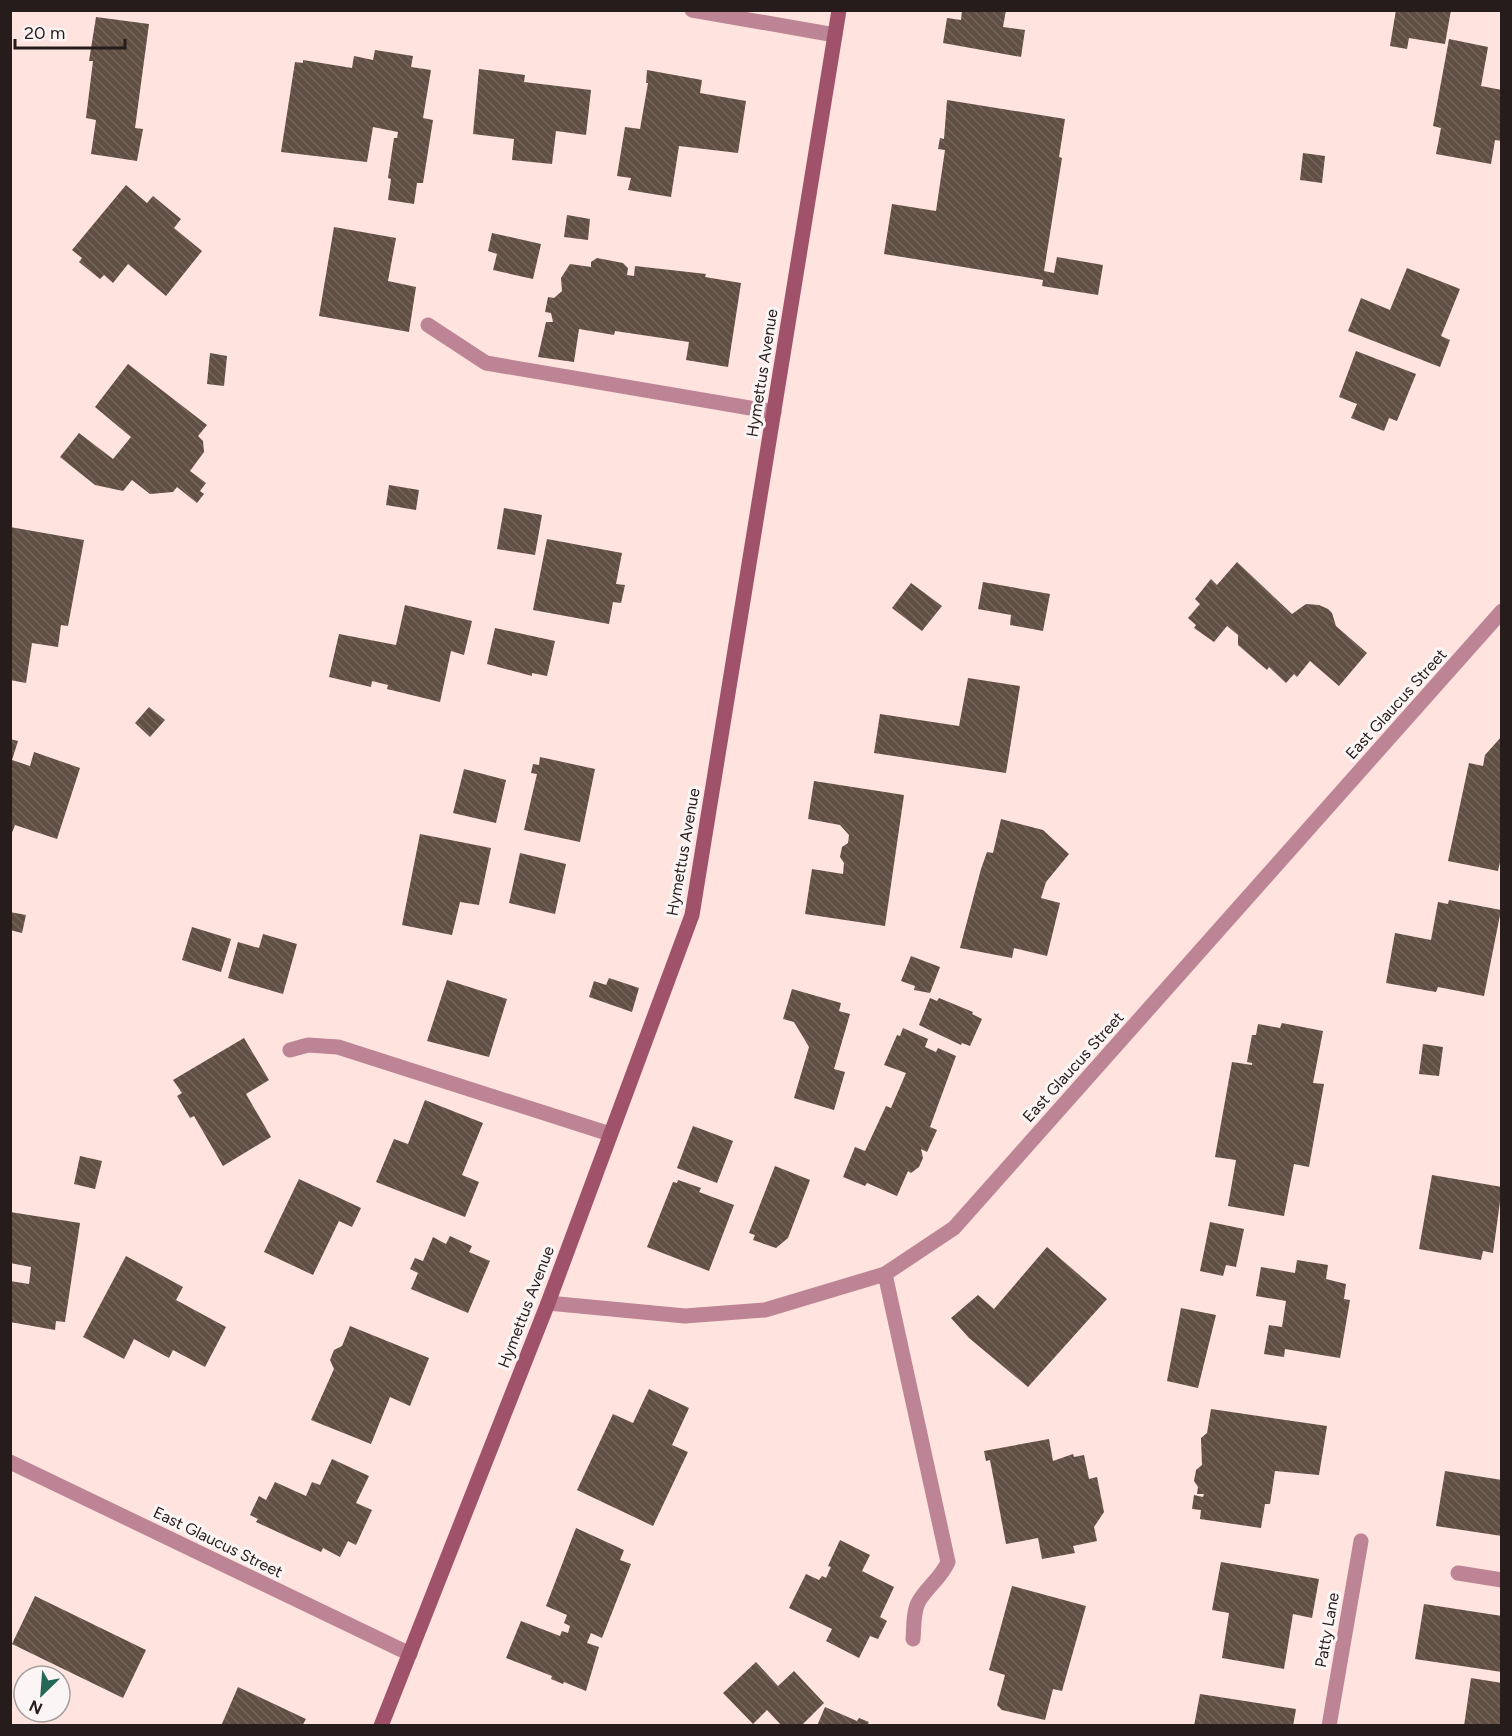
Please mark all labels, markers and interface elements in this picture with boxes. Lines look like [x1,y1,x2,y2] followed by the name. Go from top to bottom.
[15,12,124,50] scale bar
[24,22,65,44] text: 20 m
[743,307,782,438] street label: Hymettus Avenue
[1342,645,1450,763] street label: East Glaucus Street
[662,786,704,917] street label: Hymettus Avenue
[1019,1008,1127,1126] street label: East Glaucus Street
[494,1243,558,1371] street label: Hymettus Avenue
[150,1502,286,1582] street label: East Glaucus Street
[1311,1591,1343,1669] street label: Patty Lane
[12,1664,72,1724] north arrow
[26,1696,45,1718] text: N

